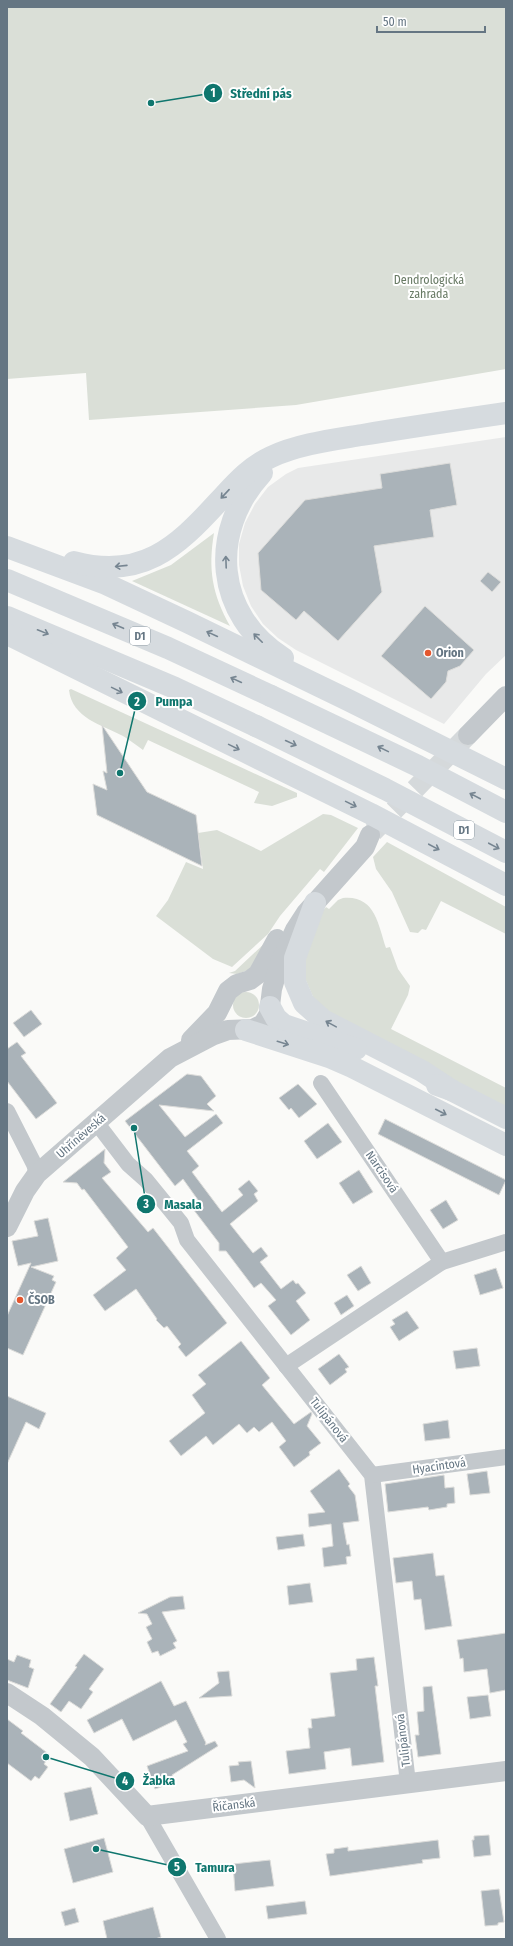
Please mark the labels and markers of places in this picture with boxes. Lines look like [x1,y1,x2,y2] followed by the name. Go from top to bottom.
[203,80,300,105] callout: Střední pás
[436,646,464,660] place label: Orion
[423,648,433,658] marker: Orion
[127,689,200,714] callout: Pumpa
[136,1192,210,1217] callout: Masala
[28,1291,55,1307] place label: ČSOB
[15,1295,25,1305] marker: ČSOB
[115,1768,184,1793] callout: Žabka
[167,1855,242,1880] callout: Tamura

